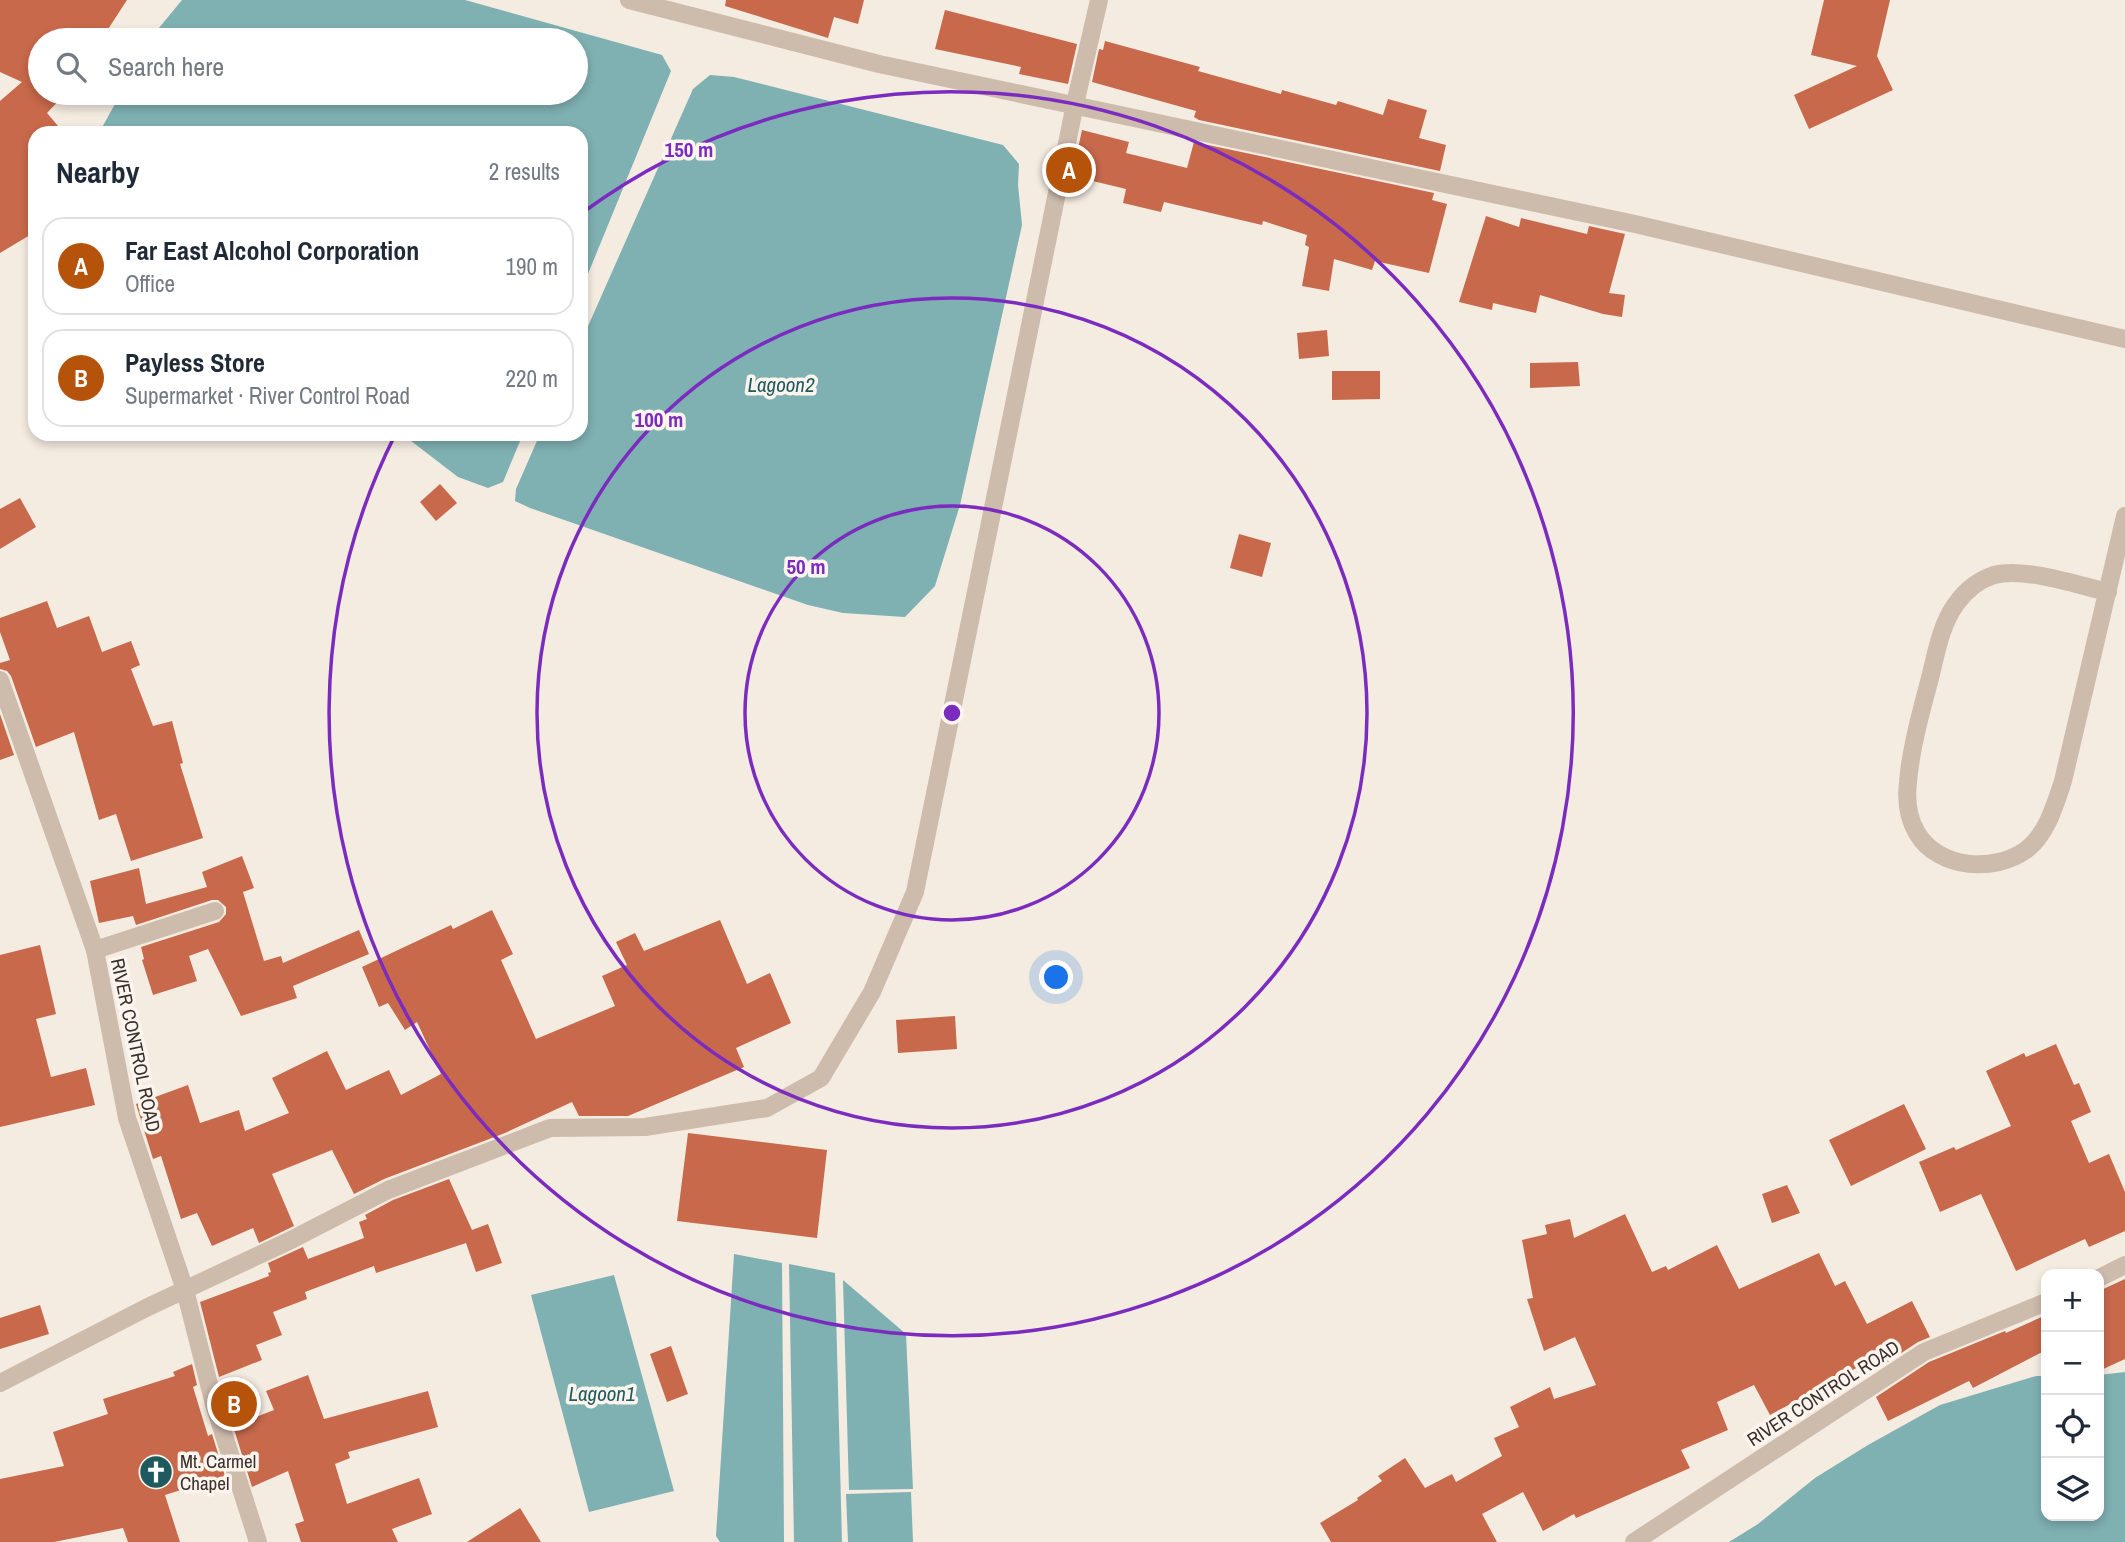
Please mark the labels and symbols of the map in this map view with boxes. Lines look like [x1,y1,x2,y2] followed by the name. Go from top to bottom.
[665,135,713,164] text: 150 m
[1046,144,1092,196] pin: A
[747,370,815,399] water label: Lagoon2
[635,405,683,434] text: 100 m
[786,552,826,581] text: 50 m
[940,701,964,725] centre of rings
[105,956,167,1134] street label: RIVER CONTROL ROAD
[1039,960,1073,994] your location
[1742,1334,1904,1452] street label: RIVER CONTROL ROAD
[211,1378,257,1430] pin: B
[568,1379,636,1408] water label: Lagoon1
[180,1448,256,1496] place label: Mt. Carmel Chapel
[137,1453,175,1491] church icon: Mt. Carmel Chapel

